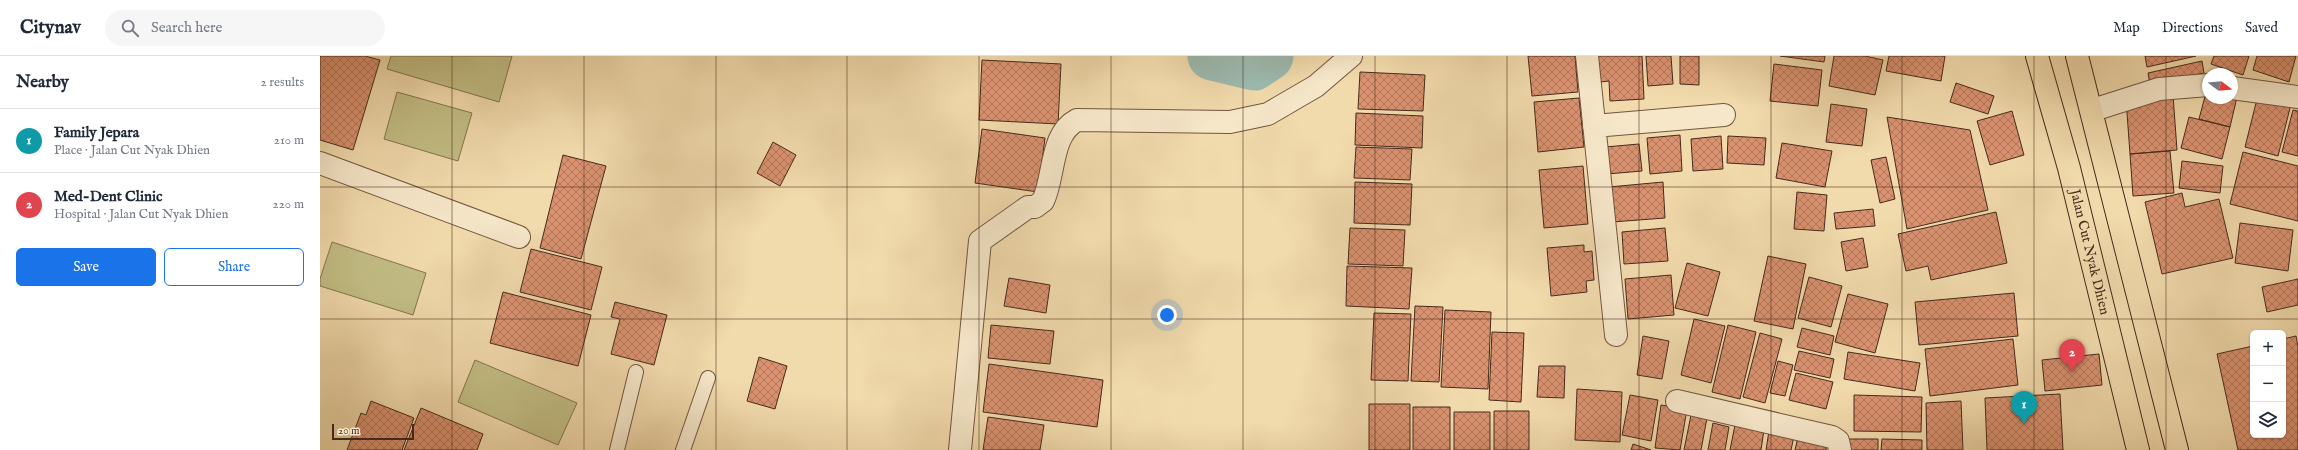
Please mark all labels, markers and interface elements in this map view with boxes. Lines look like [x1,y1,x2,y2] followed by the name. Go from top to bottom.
[105,10,385,46] search box
[20,16,81,40] text: Citynav
[119,17,141,39] icon: search
[151,18,222,37] text: Search here
[2113,19,2140,37] text: Map
[2162,19,2223,37] text: Directions
[2245,19,2278,37] text: Saved
[2202,68,2238,104] north arrow
[16,72,69,93] text: Nearby
[260,74,304,91] text: 2 results
[54,123,139,142] text: Family Jepara
[27,132,31,149] text: 1
[274,132,304,149] text: 210 m
[54,142,210,159] text: Place · Jalan Cut Nyak Dhien
[2065,186,2114,317] street label: Jalan Cut Nyak Dhien
[54,187,162,206] text: Med-Dent Clinic
[26,196,32,213] text: 2
[273,196,304,213] text: 220 m
[54,206,228,223] text: Hospital · Jalan Cut Nyak Dhien
[16,248,156,286] button: Save
[164,248,304,286] button: Share
[1157,305,1177,325] your location
[2250,330,2286,438] map controls
[2250,330,2286,366] button: +
[2059,339,2085,372] pin: 2
[2250,366,2286,402] button: −
[2011,391,2037,424] pin: 1
[2250,402,2286,438] button: layers
[332,422,414,441] scale bar
[338,424,359,438] text: 20 m

